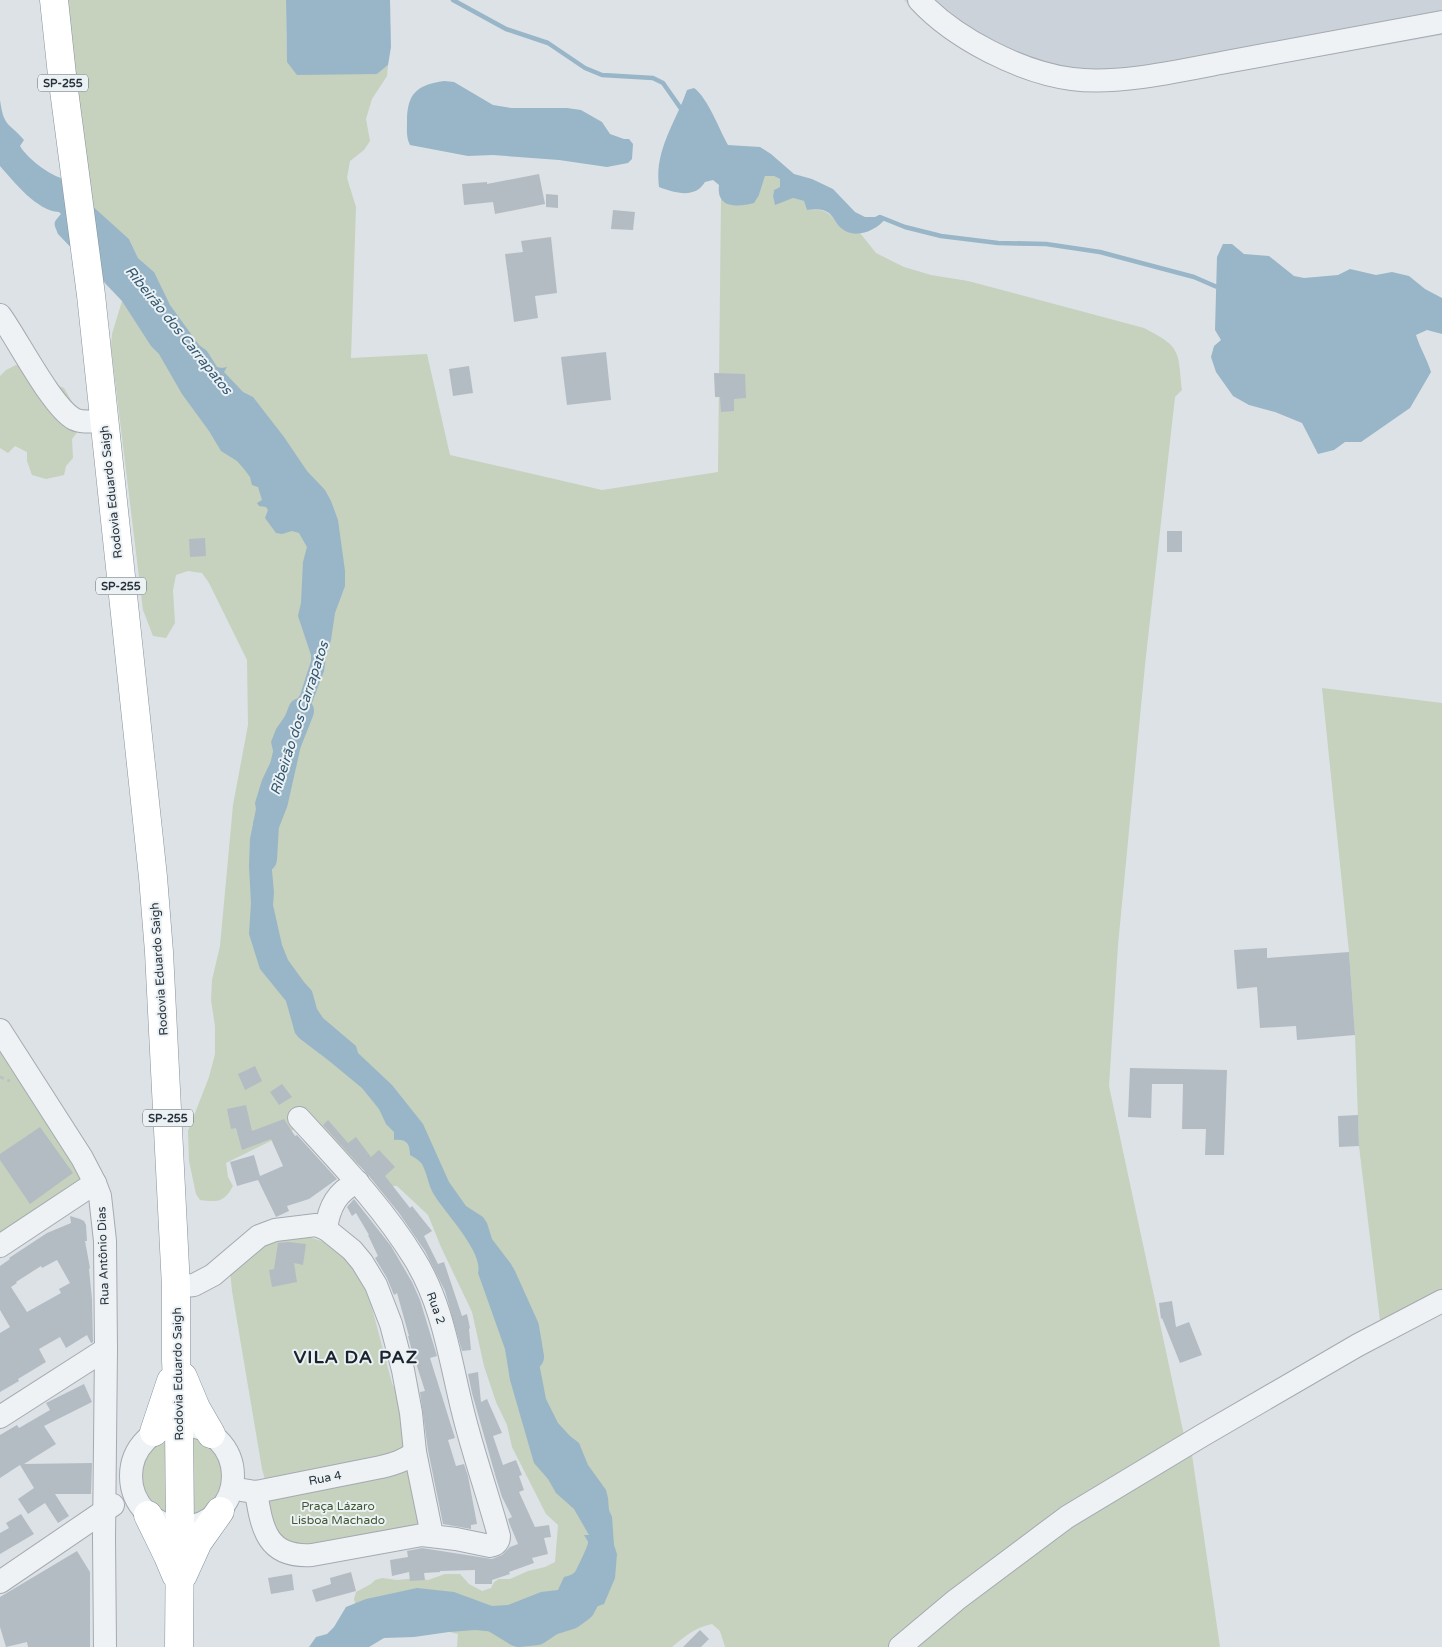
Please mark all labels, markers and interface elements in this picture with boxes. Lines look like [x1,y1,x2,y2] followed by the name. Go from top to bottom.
[38,75,88,92] road number: SP-255
[122,263,236,399] water label: Ribeirão dos Carrapatos
[97,425,125,559] street label: Rodovia Eduardo Saigh
[96,578,146,594] road number: SP-255
[267,638,333,797] water label: Ribeirão dos Carrapatos
[147,902,171,1036] street label: Rodovia Eduardo Saigh
[143,1110,193,1126] road number: SP-255
[94,1206,112,1306] street label: Rua Antônio Dias
[424,1290,448,1326] street label: Rua 2
[170,1307,186,1441] street label: Rodovia Eduardo Saigh
[294,1346,418,1368] district label: VILA DA PAZ
[307,1468,343,1488] street label: Rua 4
[291,1499,385,1527] park label: Praça Lázaro Lisboa Machado

